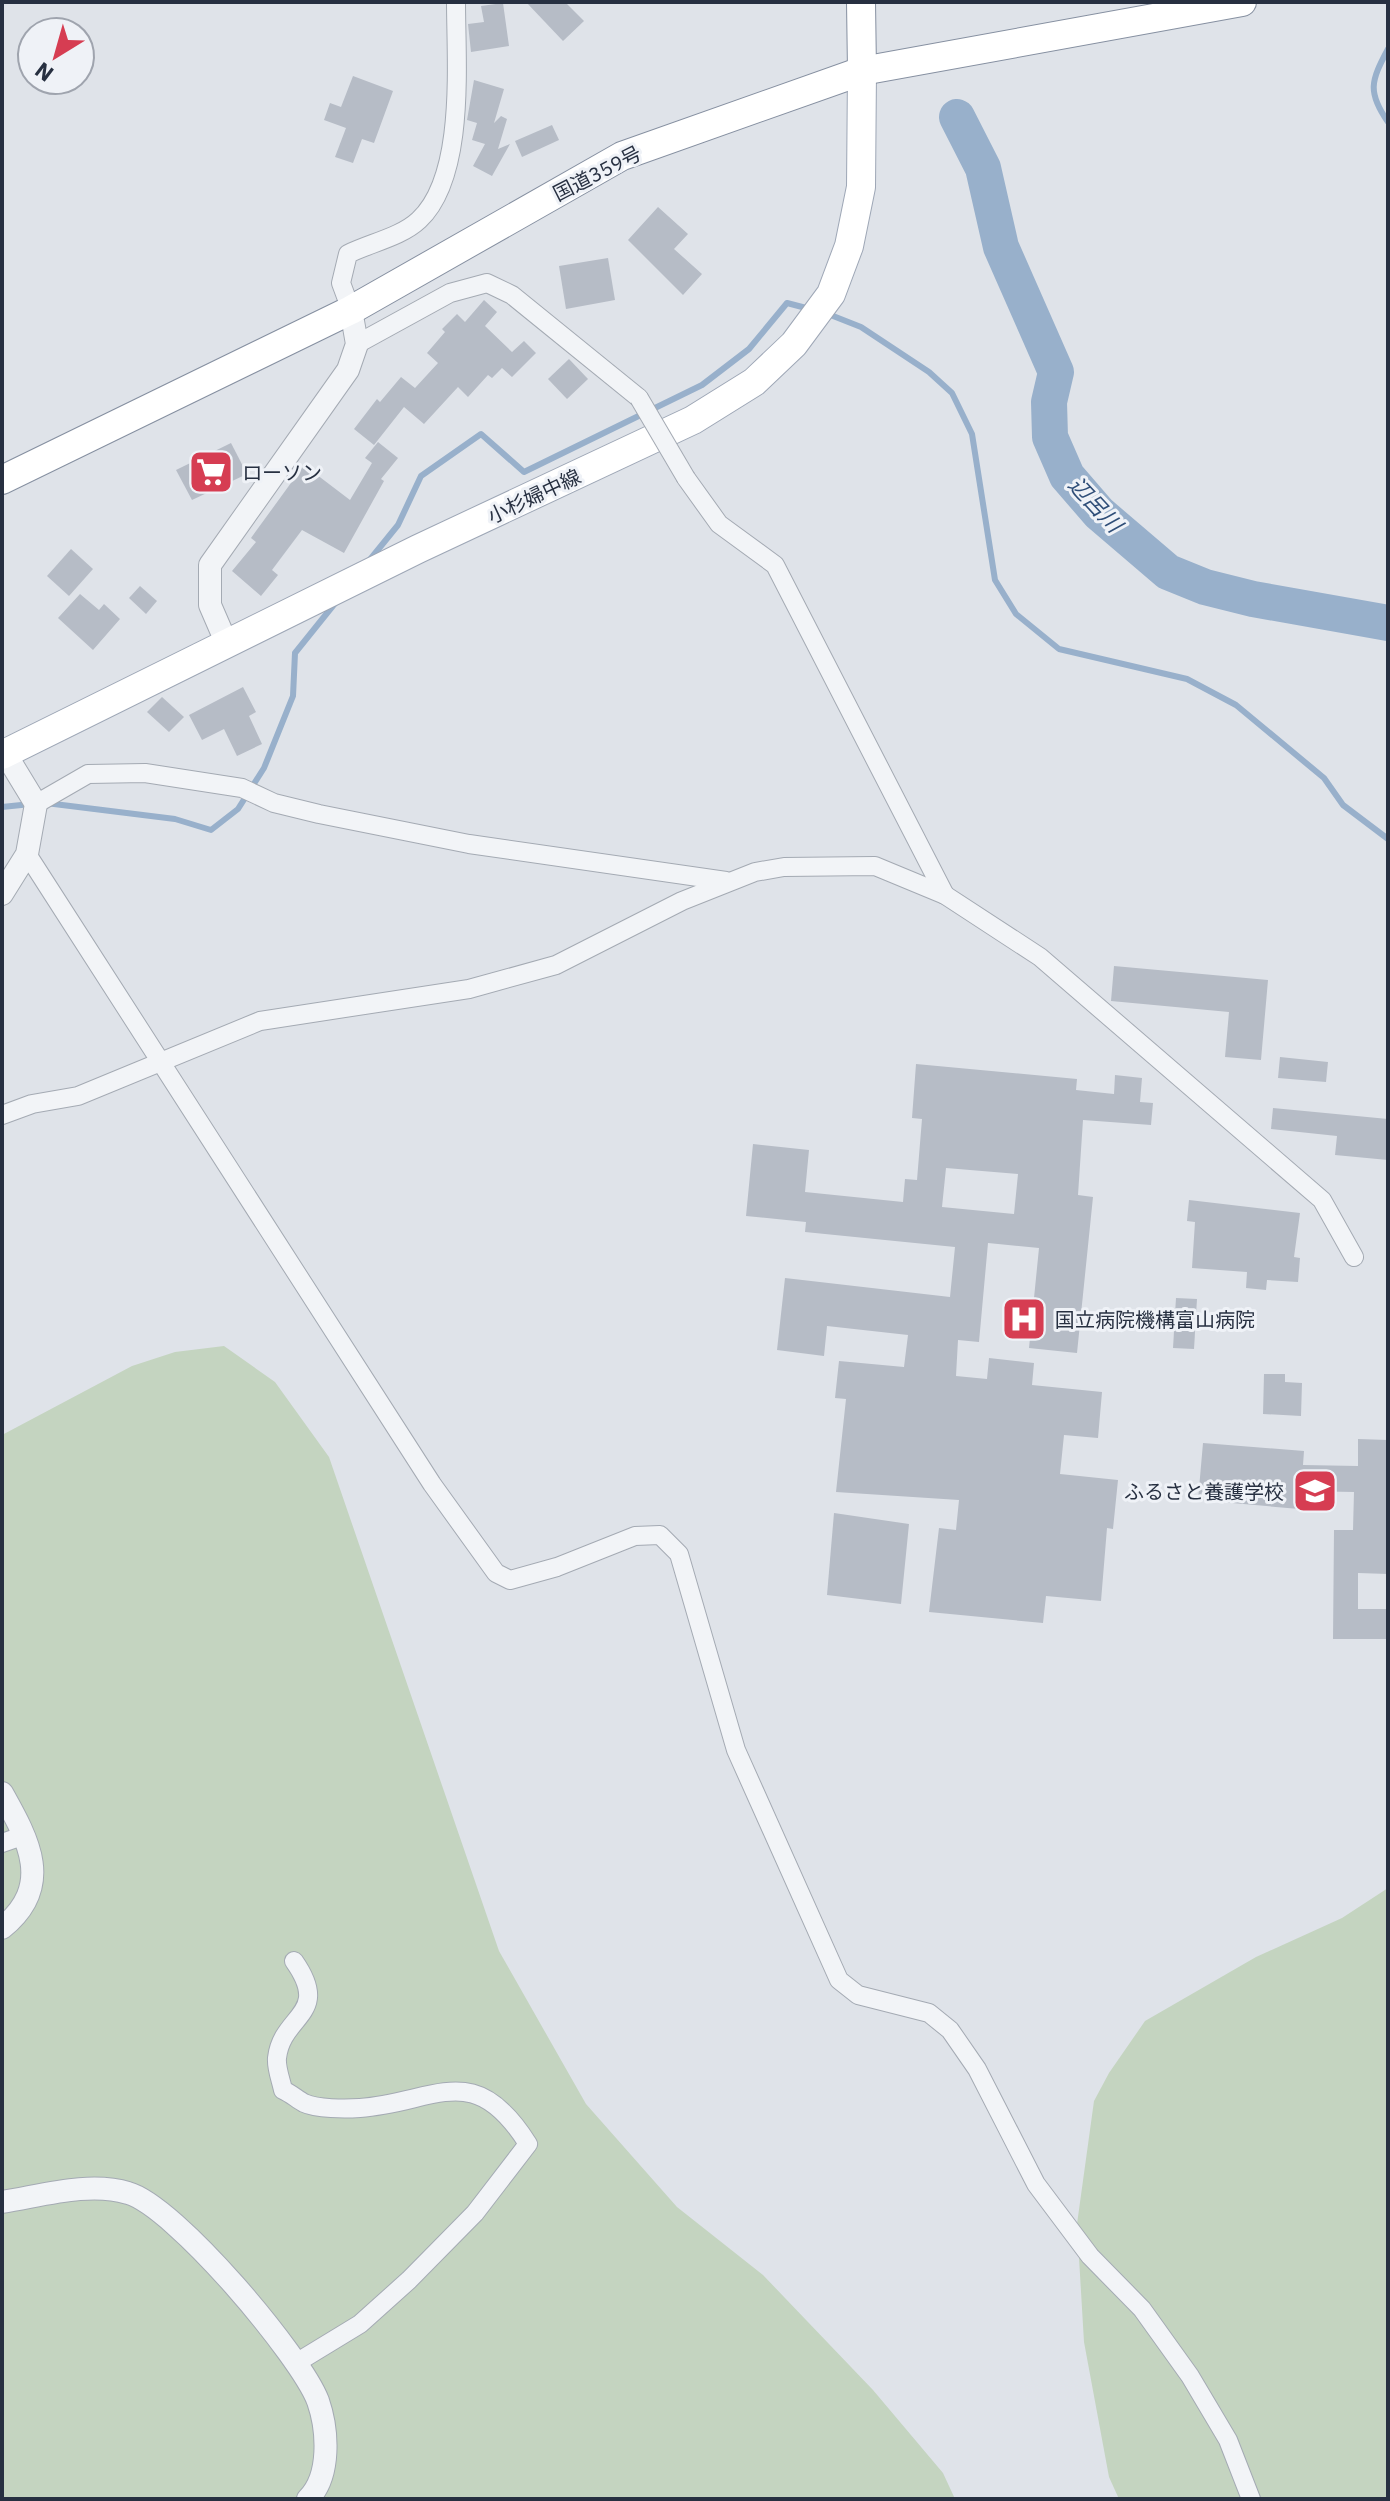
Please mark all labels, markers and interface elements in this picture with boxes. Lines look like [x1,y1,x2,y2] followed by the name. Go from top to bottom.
[16,16,96,96] north arrow
[29,56,59,89] text: N
[548,139,646,207] street label: 国道359号
[187,448,235,496] supermarket icon: ローソン
[242,459,322,486] place label: ローソン
[483,463,585,529] street label: 小杉婦中線
[1063,470,1130,539] water label: 辺呂川
[1000,1295,1048,1343] hospital icon: 国立病院機構富山病院
[1055,1306,1255,1333] place label: 国立病院機構富山病院
[1291,1467,1339,1515] school or university icon: ふるさと養護学校
[1124,1478,1284,1505] place label: ふるさと養護学校

